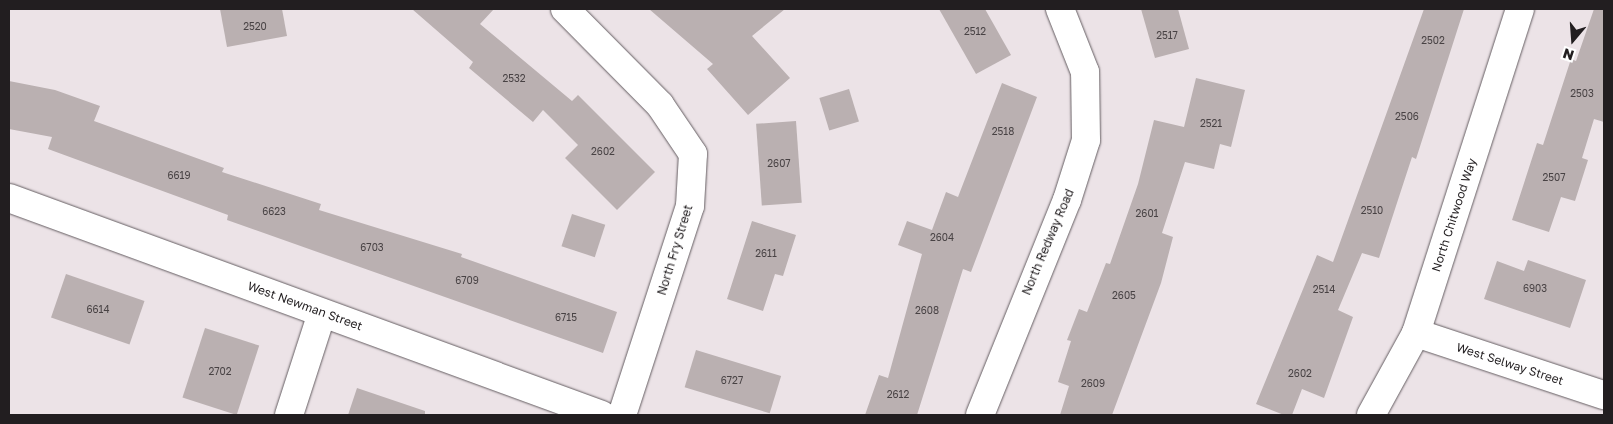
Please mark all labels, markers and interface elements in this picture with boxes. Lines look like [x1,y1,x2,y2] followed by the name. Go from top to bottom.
[1548,15,1598,65] north arrow
[243,21,267,33] house number: 2520
[964,26,986,38] house number: 2512
[1156,30,1178,42] house number: 2517
[1421,35,1445,47] house number: 2502
[1561,45,1576,64] text: N
[502,73,526,85] house number: 2532
[1570,88,1594,100] house number: 2503
[1395,111,1419,123] house number: 2506
[1200,118,1222,130] house number: 2521
[992,126,1014,138] house number: 2518
[591,146,615,158] house number: 2602
[1429,156,1479,274] street label: North Chitwood Way
[767,158,791,170] house number: 2607
[168,170,190,182] house number: 6619
[1542,172,1566,184] house number: 2507
[1019,187,1077,297] street label: North Redway Road
[654,203,696,297] street label: North Fry Street
[1361,205,1383,217] house number: 2510
[262,206,286,218] house number: 6623
[1136,208,1158,220] house number: 2601
[930,232,954,244] house number: 2604
[360,242,384,254] house number: 6703
[755,248,777,260] house number: 2611
[455,275,479,287] house number: 6709
[246,279,364,333] street label: West Newman Street
[1523,283,1547,295] house number: 6903
[1313,284,1335,296] house number: 2514
[1112,290,1136,302] house number: 2605
[86,304,110,316] house number: 6614
[915,305,939,317] house number: 2608
[555,312,577,324] house number: 6715
[1455,340,1565,388] street label: West Selway Street
[208,366,232,378] house number: 2702
[1288,368,1312,380] house number: 2602
[721,375,743,387] house number: 6727
[1081,378,1105,390] house number: 2609
[887,389,909,401] house number: 2612

